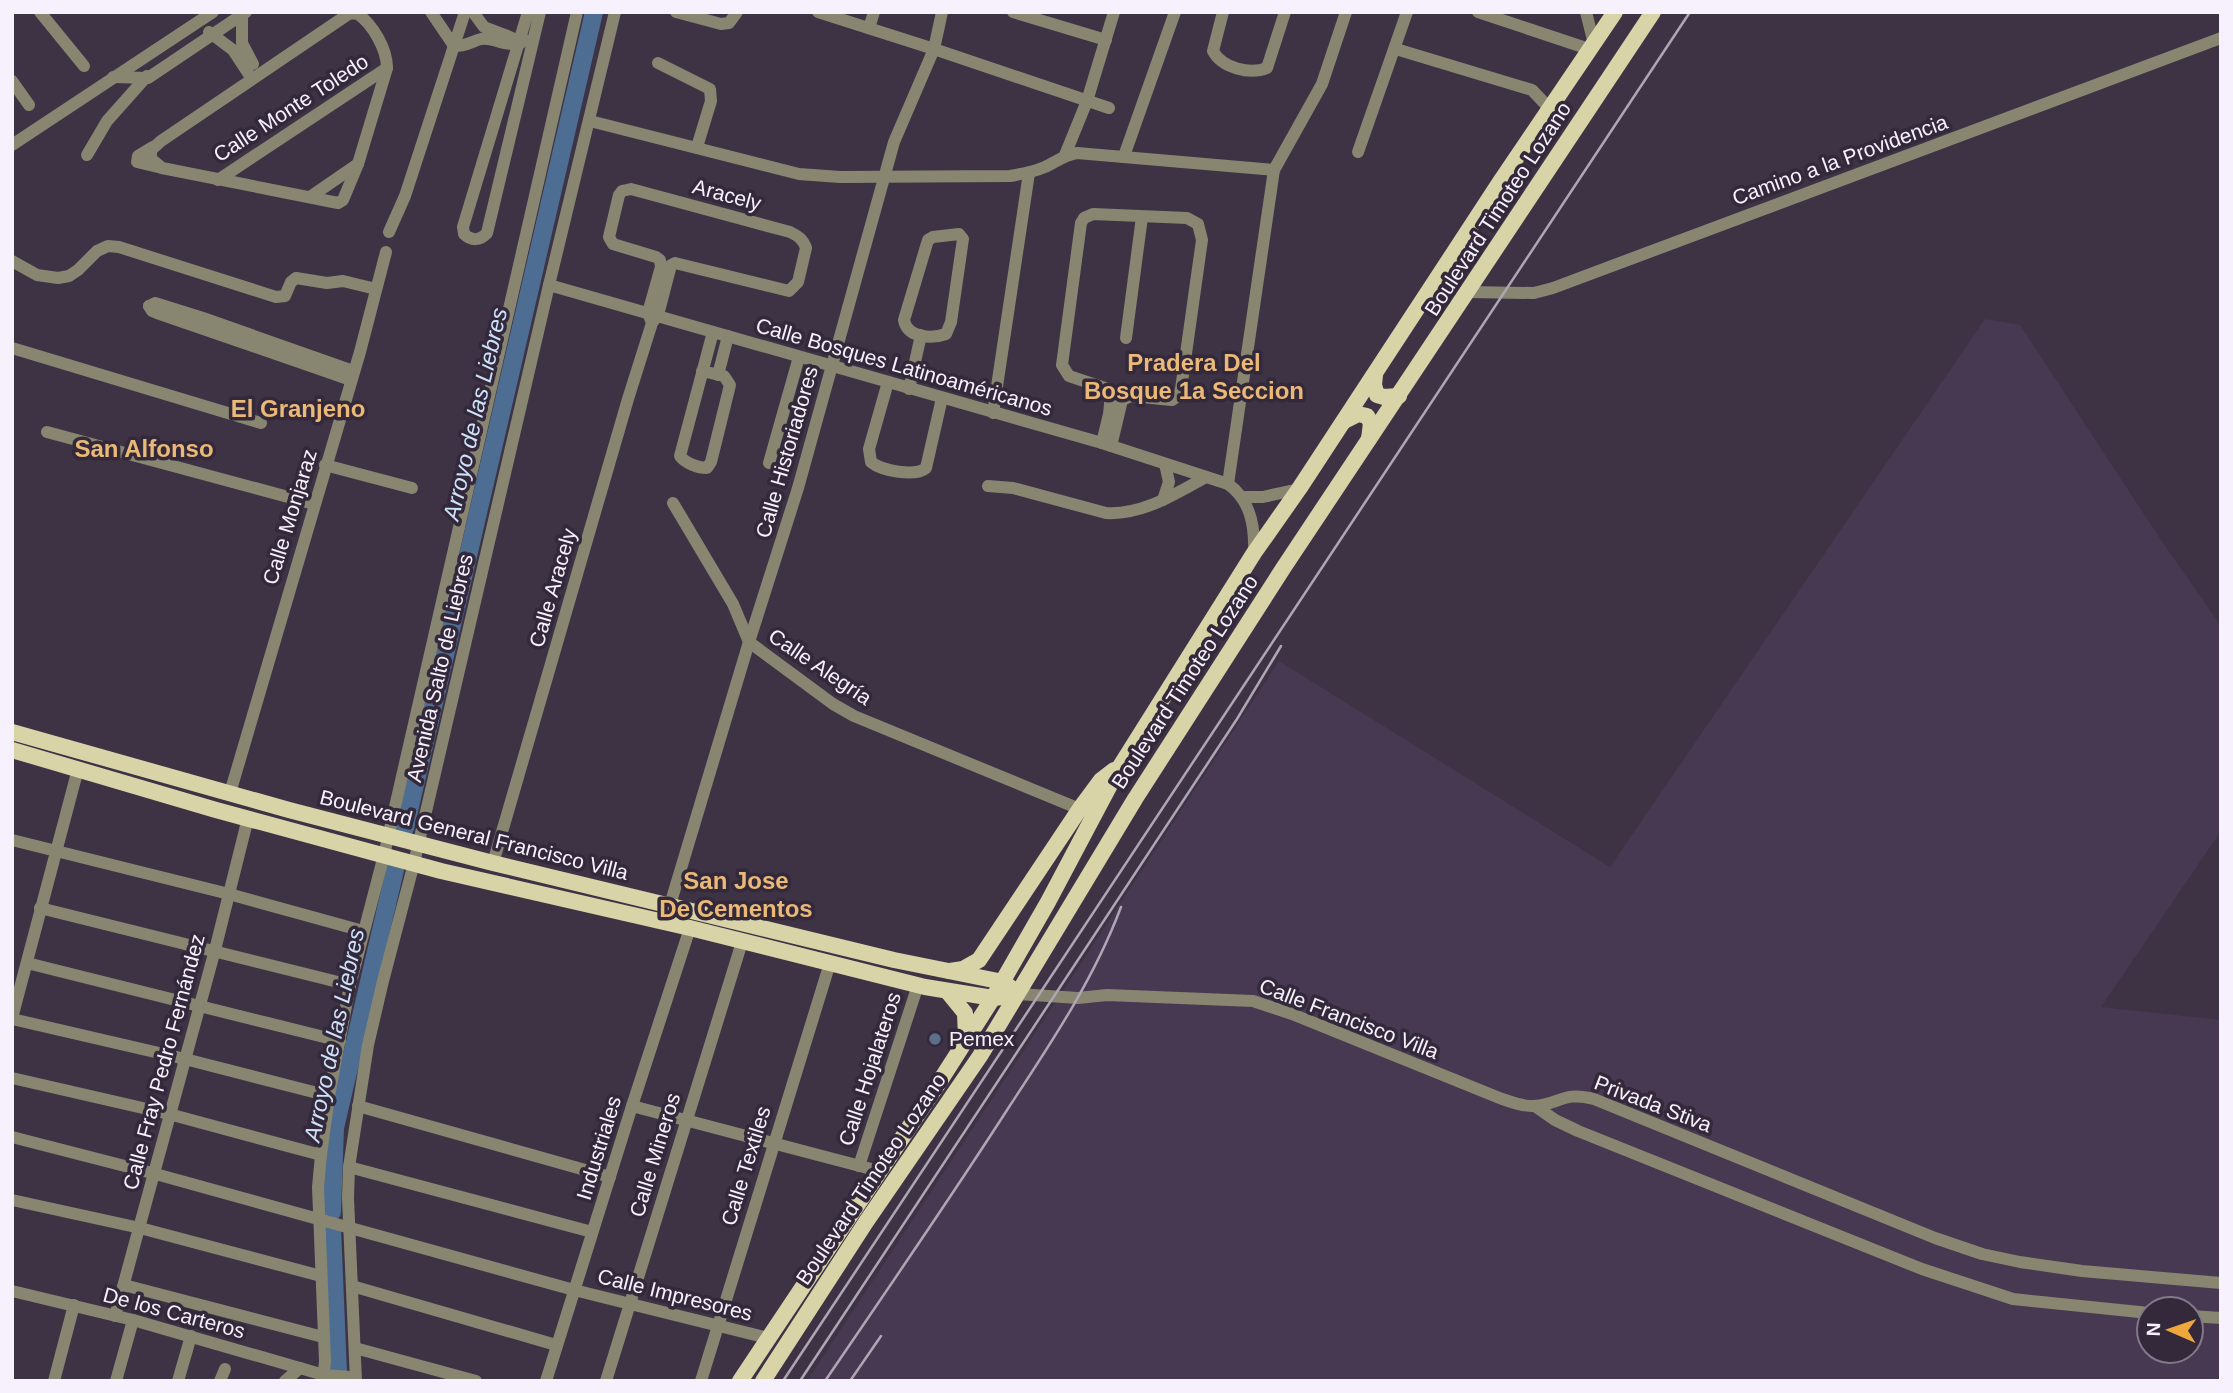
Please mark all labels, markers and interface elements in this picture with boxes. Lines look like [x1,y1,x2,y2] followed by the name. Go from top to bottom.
[209,49,372,166] street label: Calle Monte Toledo
[1420,98,1575,320] street label: Boulevard Timoteo Lozano
[1729,110,1951,209] street label: Camino a la Providencia
[690,174,764,215] street label: Aracely
[437,305,512,525] water label: Arroyo de las Liebres
[753,313,1055,420] street label: Calle Bosques Latinoaméricanos
[1084,349,1304,404] district label: Pradera Del Bosque 1a Seccion
[751,363,822,540] street label: Calle Historiadores
[231,395,365,422] district label: El Granjeno
[74,435,214,462] district label: San Alfonso
[258,447,321,587] street label: Calle Monjaraz
[525,525,581,650] street label: Calle Aracely
[402,552,477,784] street label: Avenida Salto de Liebres
[1107,571,1262,793] street label: Boulevard Timoteo Lozano
[764,624,876,710] street label: Calle Alegría
[317,785,631,884] street label: Boulevard General Francisco Villa
[659,867,813,922] district label: San Jose De Cementos
[298,926,369,1146] water label: Arroyo de las Liebres
[118,931,209,1192] street label: Calle Fray Pedro Fernández
[1256,974,1442,1063] street label: Calle Francisco Villa
[834,989,905,1148] street label: Calle Hojalateros
[949,1027,1015,1050] place label: Pemex
[927,1031,943,1047] marker: Pemex
[791,1069,950,1289] street label: Boulevard Timoteo Lozano
[1591,1071,1715,1137] street label: Privada Stiva
[625,1090,684,1220] street label: Calle Mineros
[572,1093,625,1203] street label: Industriales
[716,1104,775,1228] street label: Calle Textiles
[595,1264,755,1325] street label: Calle Impresores
[101,1283,248,1343] street label: De los Carteros
[2135,1295,2205,1365] north arrow
[2143,1322,2164,1337] text: N

